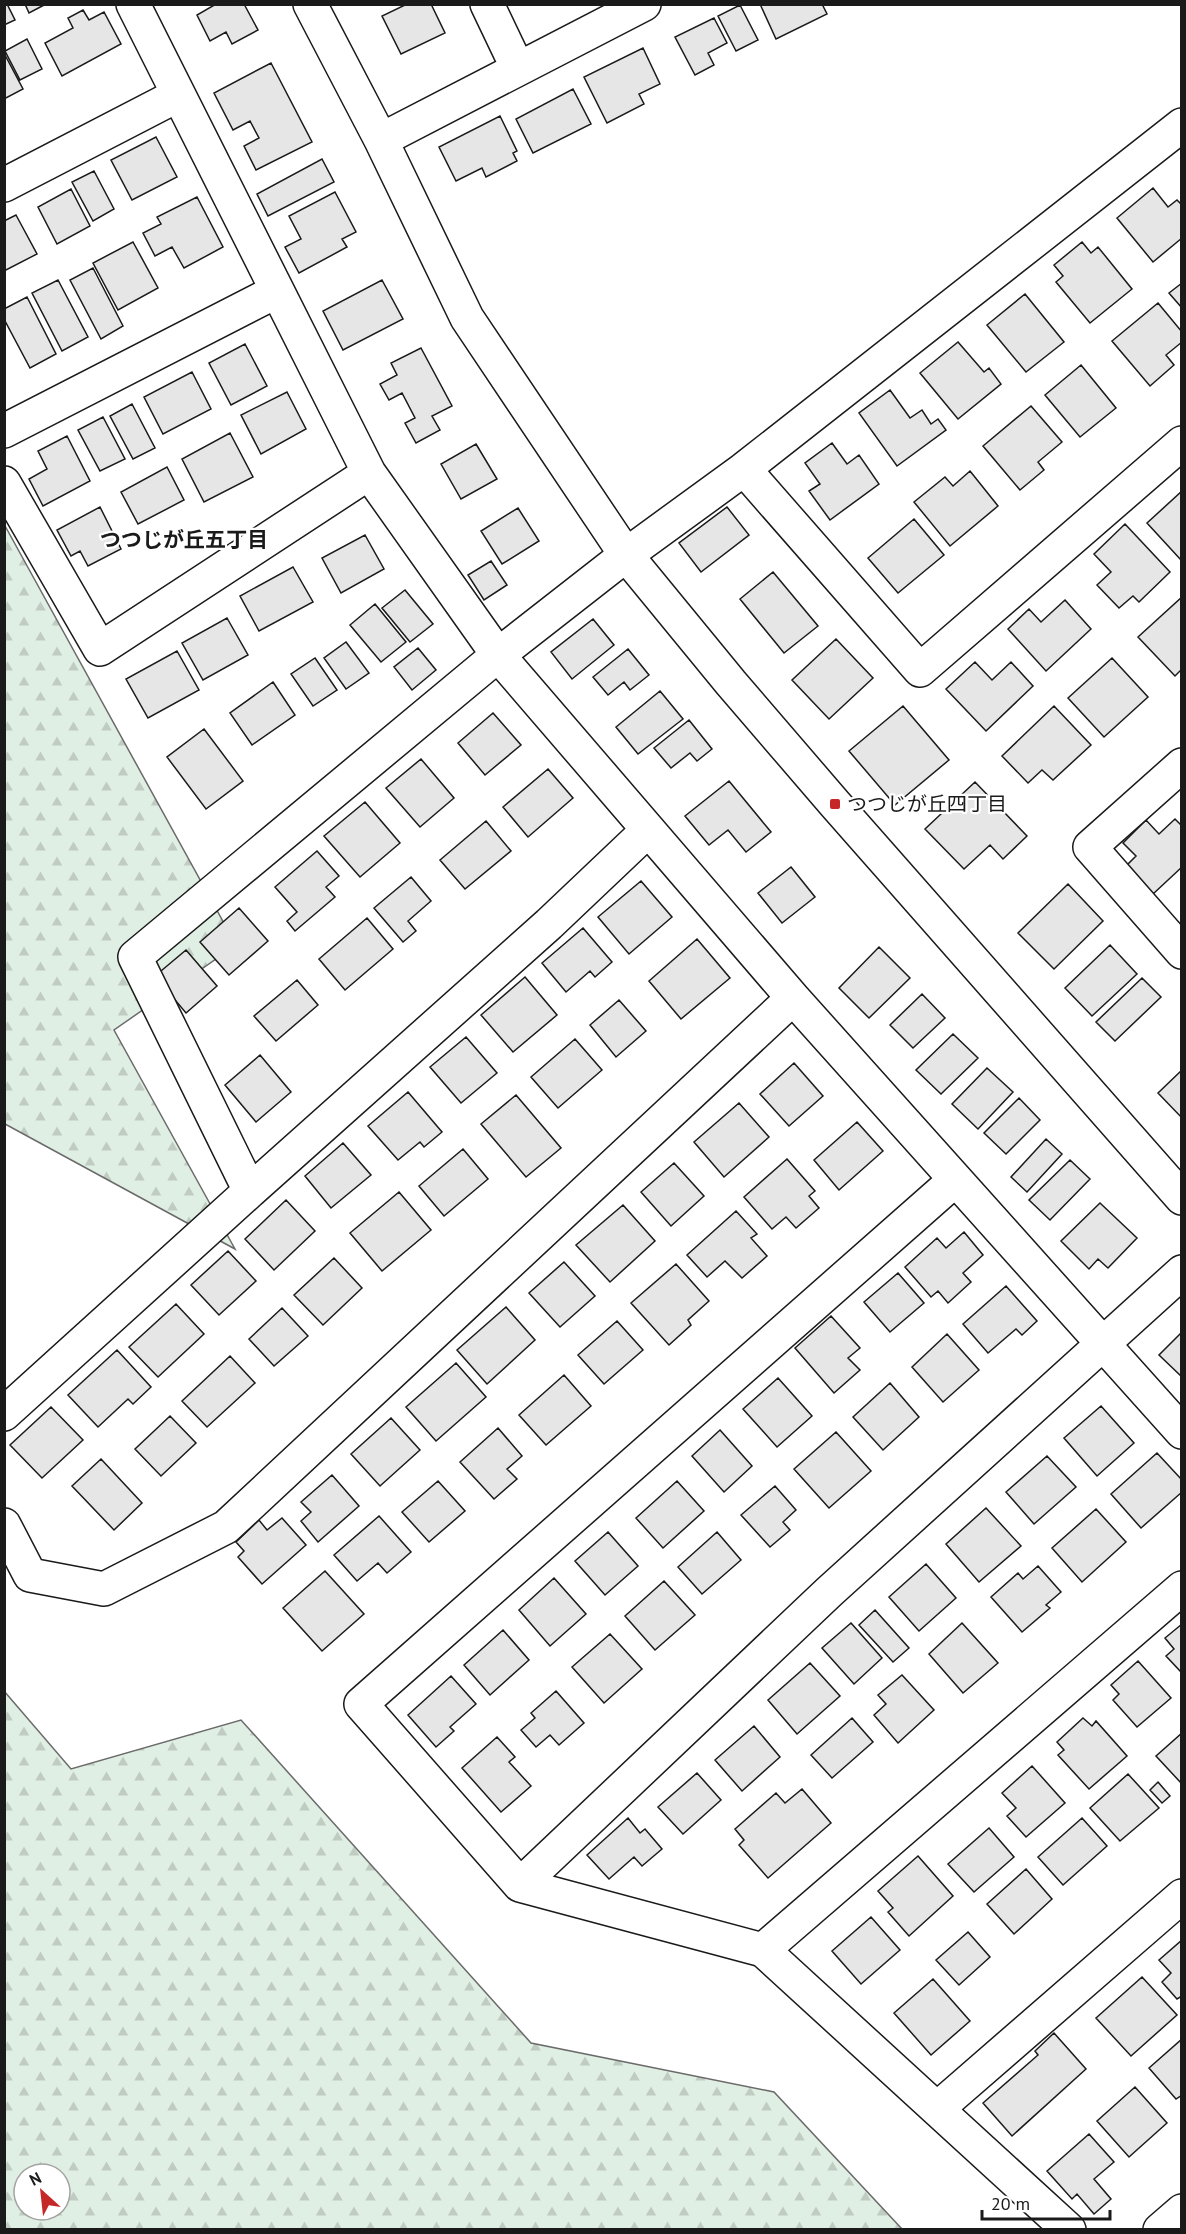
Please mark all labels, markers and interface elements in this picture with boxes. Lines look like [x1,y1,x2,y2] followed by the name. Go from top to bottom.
[100,526,268,553] district label: つつじが丘五丁目
[847,791,1007,817] place label: つつじが丘四丁目
[828,797,842,811] marker: つつじが丘四丁目
[12,2162,72,2222] north arrow
[26,2167,44,2190] text: N
[982,2183,1110,2221] scale bar
[991,2192,1030,2215] text: 20 m

